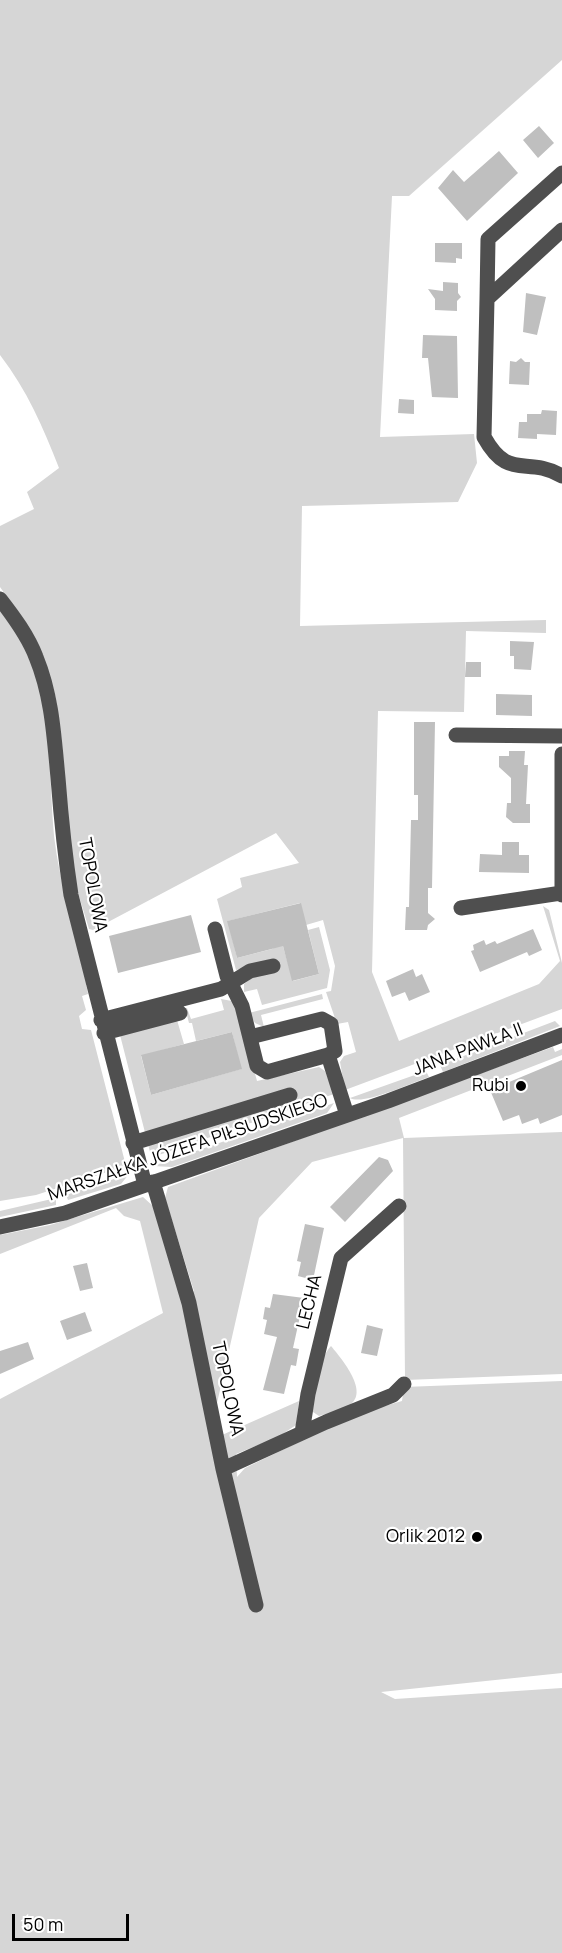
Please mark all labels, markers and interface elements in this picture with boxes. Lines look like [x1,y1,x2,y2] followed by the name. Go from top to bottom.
[73,836,111,934] street label: TOPOLOWA
[410,1019,526,1081] street label: JANA PAWŁA II
[472,1075,509,1097] place label: Rubi
[514,1079,528,1093] marker: Rubi
[45,1090,331,1206] street label: MARSZAŁKA JÓZEFA PIŁSUDSKIEGO
[293,1272,327,1332] street label: LECHA
[206,1340,248,1438] street label: TOPOLOWA
[386,1526,465,1548] place label: Orlik 2012
[470,1530,484,1544] marker: Orlik 2012
[15,1902,132,1940] scale bar
[23,1912,63,1936] text: 50 m

